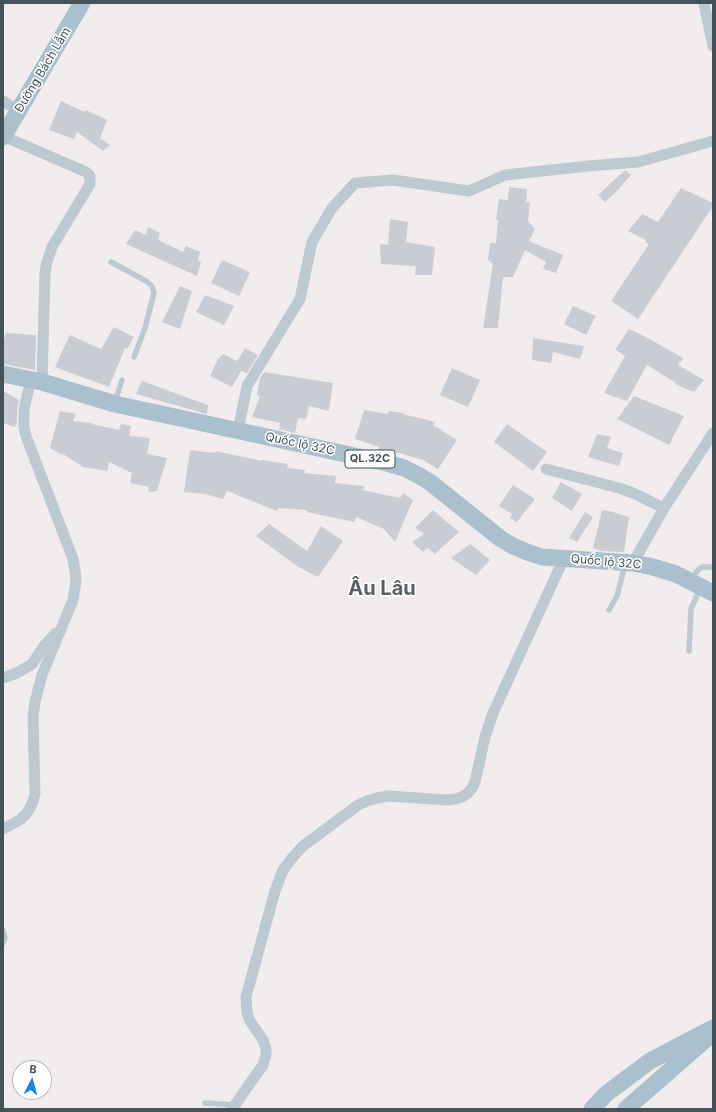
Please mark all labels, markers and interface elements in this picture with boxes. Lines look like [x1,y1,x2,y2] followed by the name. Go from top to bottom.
[12,25,74,115] street label: Đường Bách Lẫm
[264,430,336,458] street label: Quốc lộ 32C
[345,450,395,468] road number: QL.32C
[570,552,642,572] street label: Quốc lộ 32C
[348,577,416,601] district label: Âu Lâu
[12,1060,52,1100] north arrow
[29,1062,38,1076] text: B

